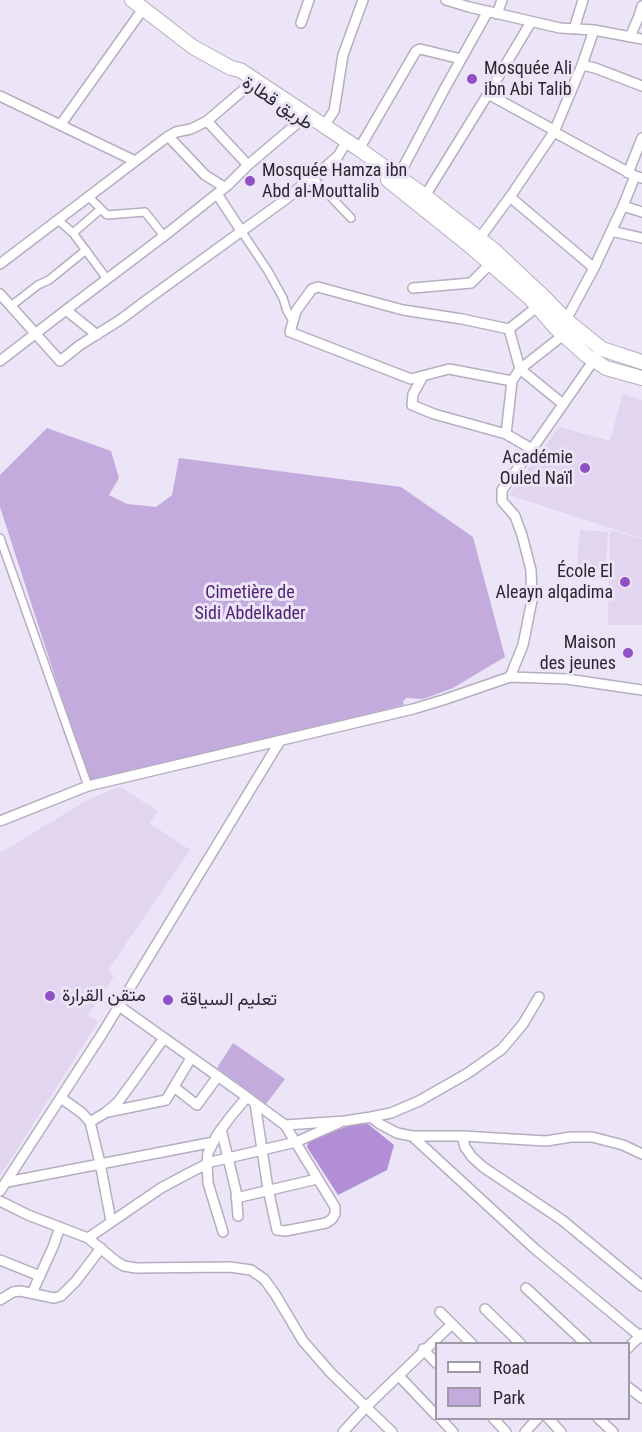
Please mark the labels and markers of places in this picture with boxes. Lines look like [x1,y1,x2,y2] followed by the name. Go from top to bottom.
[484,58,572,100] place label: Mosquée Ali ibn Abi Talib
[465,72,479,86] marker: Mosquée Ali ibn Abi Talib
[262,160,407,202] place label: Mosquée Hamza ibn Abd al-Mouttalib
[243,174,257,188] marker: Mosquée Hamza ibn Abd al-Mouttalib
[500,447,573,490] place label: Académie Ouled Naïl
[578,461,592,475] marker: Académie Ouled Naïl
[496,561,613,604] place label: École El Aleayn alqadima
[618,575,632,589] marker: École El Aleayn alqadima
[540,632,616,674] place label: Maison des jeunes
[621,646,635,660] marker: Maison des jeunes
[62,985,146,1007] place label: متقن القرارة
[43,989,57,1003] marker: متقن القرارة
[180,989,277,1011] place label: تعليم السياقة
[161,993,175,1007] marker: تعليم السياقة

